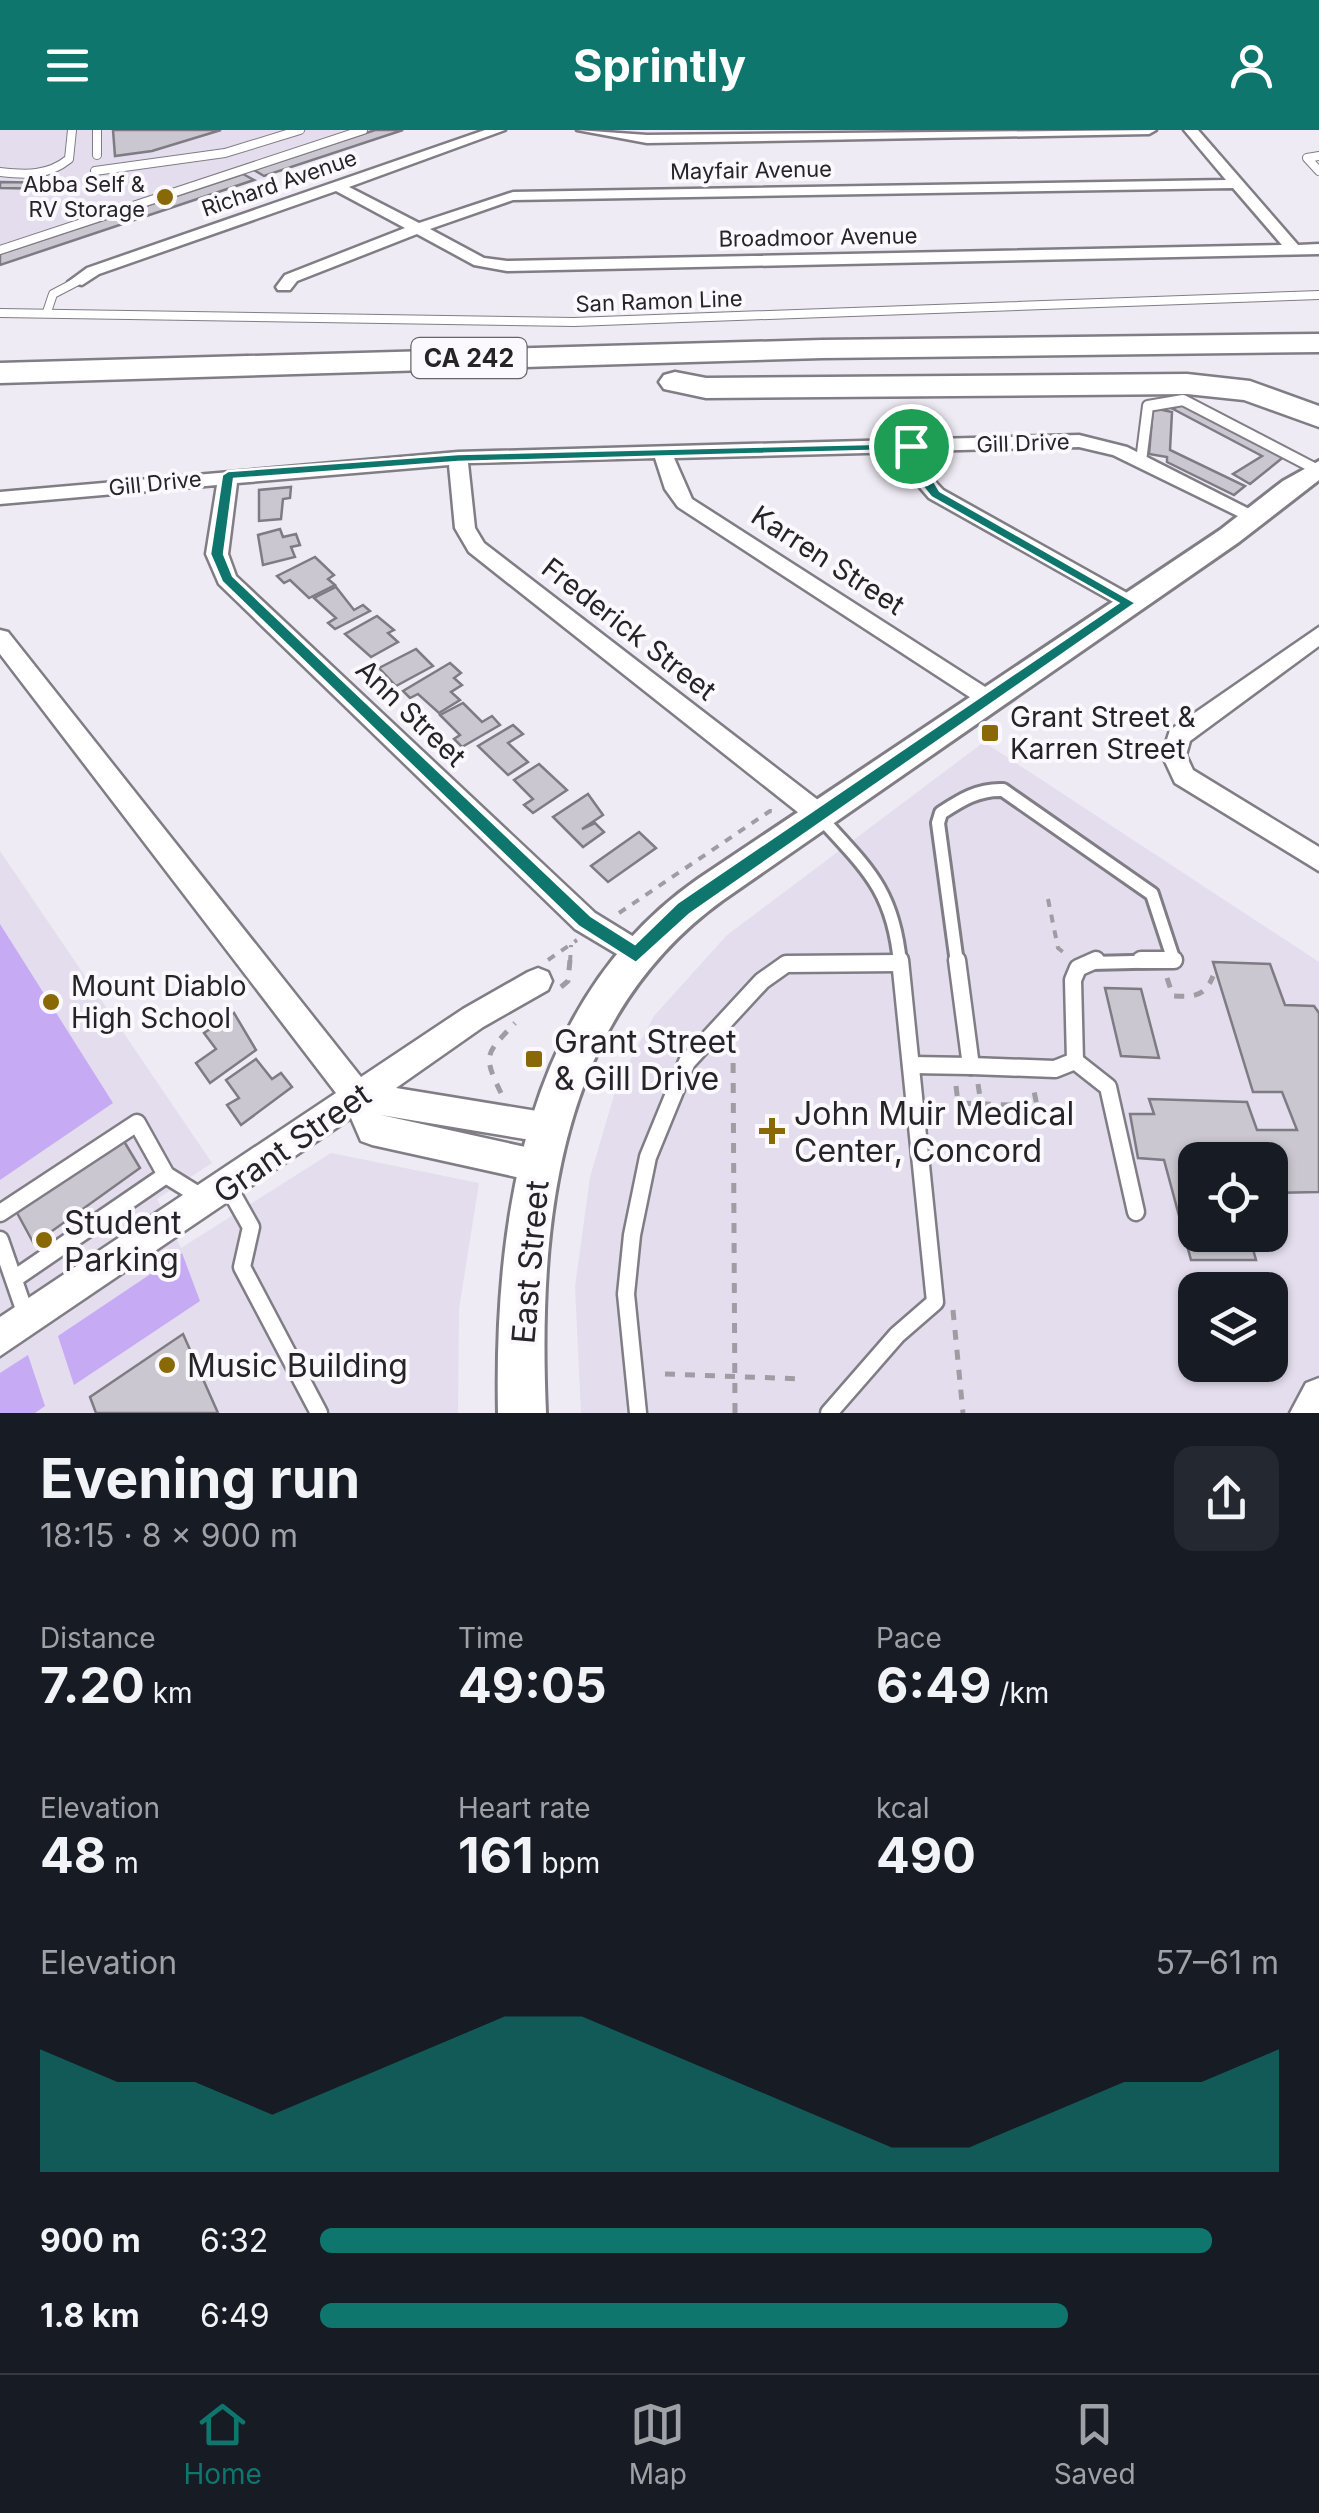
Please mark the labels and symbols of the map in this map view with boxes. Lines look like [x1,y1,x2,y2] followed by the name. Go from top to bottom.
[198,144,360,222] street label: Richard Avenue
[670,156,832,184] street label: Mayfair Avenue
[23,171,145,222] place label: Abba Self & RV Storage
[154,186,176,208] marker: Abba Self & RV Storage
[718,222,918,252] street label: Broadmoor Avenue
[575,285,743,317] street label: San Ramon Line
[412,338,526,378] road number: CA 242
[869,404,954,489] pin
[976,428,1070,458] street label: Gill Drive
[107,465,203,501] street label: Gill Drive
[745,498,911,622] street label: Karren Street
[535,550,723,708] street label: Frederick Street
[349,652,473,774] street label: Ann Street
[1010,700,1196,766] place label: Grant Street & Karren Street
[979,722,1001,744] marker: Grant Street & Karren Street
[71,969,247,1035] place label: Mount Diablo High School
[40,991,62,1013] marker: Mount Diablo High School
[554,1022,737,1098] place label: Grant Street & Gill Drive
[523,1048,545,1070] marker: Grant Street & Gill Drive
[206,1075,378,1211] street label: Grant Street
[794,1094,1074,1170] place label: John Muir Medical Center, Concord
[759,1118,785,1144] marker: John Muir Medical Center, Concord
[503,1179,557,1345] street label: East Street
[64,1203,182,1279] place label: Student Parking
[33,1229,55,1251] marker: Student Parking
[187,1346,408,1385] place label: Music Building
[156,1354,178,1376] marker: Music Building

